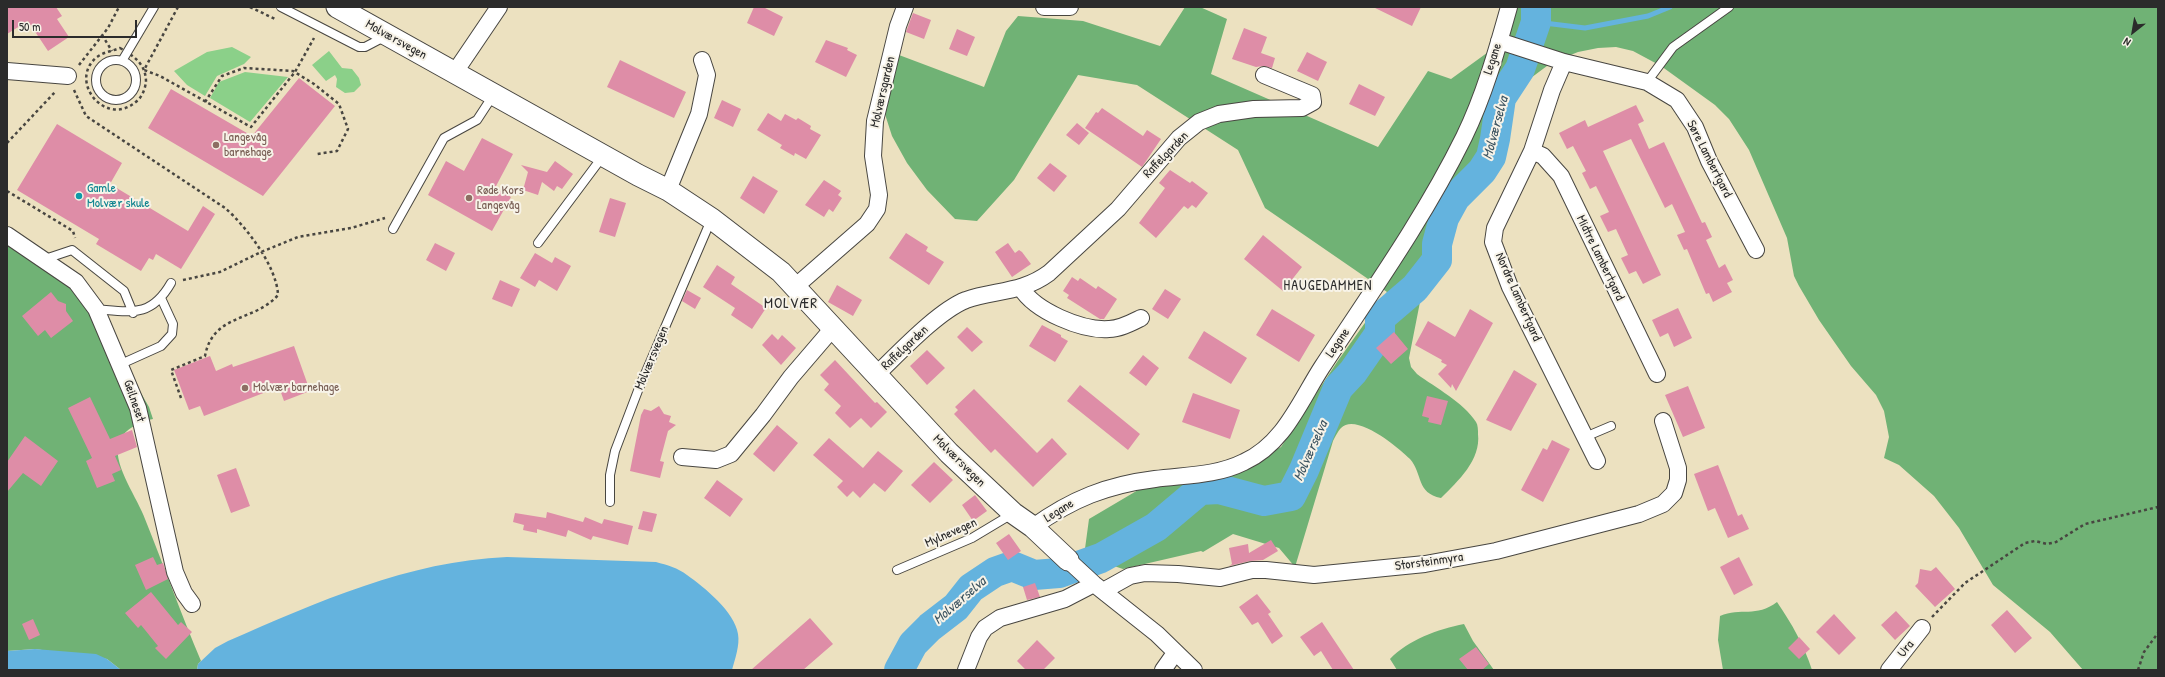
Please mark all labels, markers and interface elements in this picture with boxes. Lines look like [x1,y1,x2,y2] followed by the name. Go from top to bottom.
[14,12,139,38] scale bar
[2113,12,2153,52] north arrow
[363,17,429,63] street label: Molværsvegen
[19,18,40,35] text: 50 m
[2121,35,2133,50] text: N
[1481,41,1505,77] street label: Legane
[867,55,899,129] street label: Molværsgarden
[1480,95,1512,161] water label: Molværselva
[1683,118,1735,200] street label: Søre Lambertgard
[1140,129,1192,181] street label: Raffelgarden
[224,130,272,161] place label: Langevåg barnehage
[211,140,221,150] marker: Langevåg barnehage
[87,181,150,212] place label: Gamle Molvær skule
[477,183,524,214] place label: Røde Kors Langevåg
[74,191,84,201] marker: Gamle Molvær skule
[464,193,474,203] marker: Røde Kors Langevåg
[1573,213,1627,303] street label: Midtre Lambertgard
[1492,250,1544,344] street label: Nordre Lambertgard
[1284,278,1372,294] district label: HAUGEDAMMEN
[764,295,818,313] district label: MOLVÆR
[878,322,932,374] street label: Raffelgarden
[632,324,672,392] street label: Molværsvegen
[1323,325,1353,361] street label: Legane
[120,378,148,424] street label: Geilneset
[253,380,340,396] place label: Molvær barnehage
[240,383,250,393] marker: Molvær barnehage
[1290,418,1332,484] water label: Molværselva
[930,432,988,490] street label: Molværsvegen
[1041,496,1077,526] street label: Legane
[923,515,979,551] street label: Mylnevegen
[1394,550,1464,574] street label: Storsteinmyra
[930,574,990,628] water label: Molværselva
[1895,637,1917,661] street label: Ura

